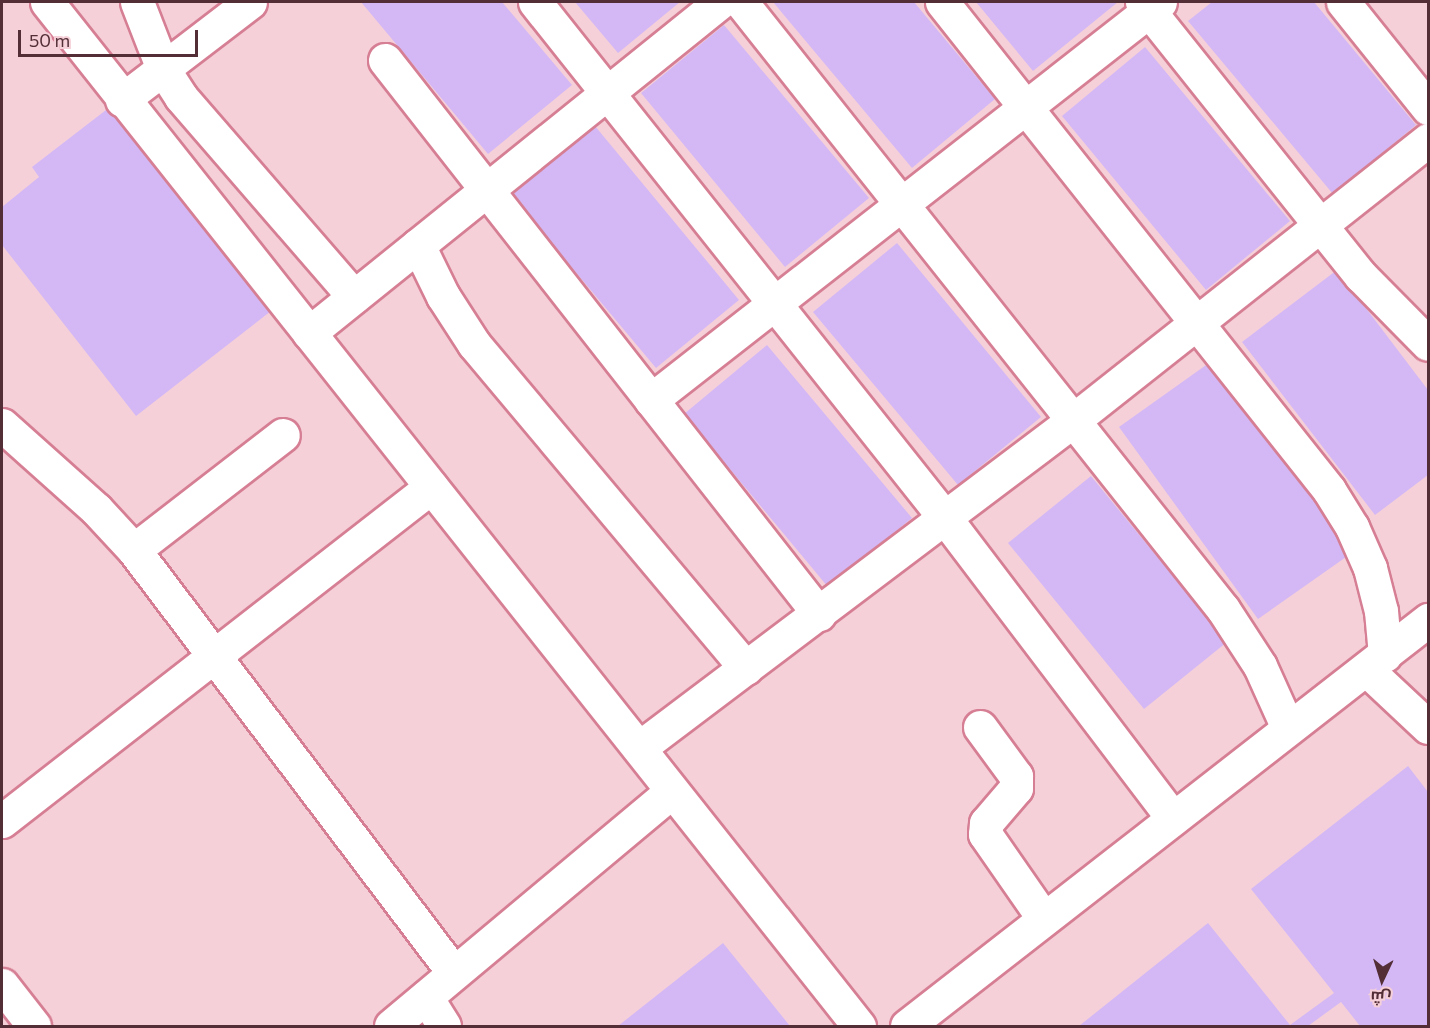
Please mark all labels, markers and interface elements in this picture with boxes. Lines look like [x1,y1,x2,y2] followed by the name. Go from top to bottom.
[21,18,201,56] scale bar
[29,29,70,51] text: 50 m
[1352,950,1412,1010] north arrow
[1370,988,1392,1009] text: ش

